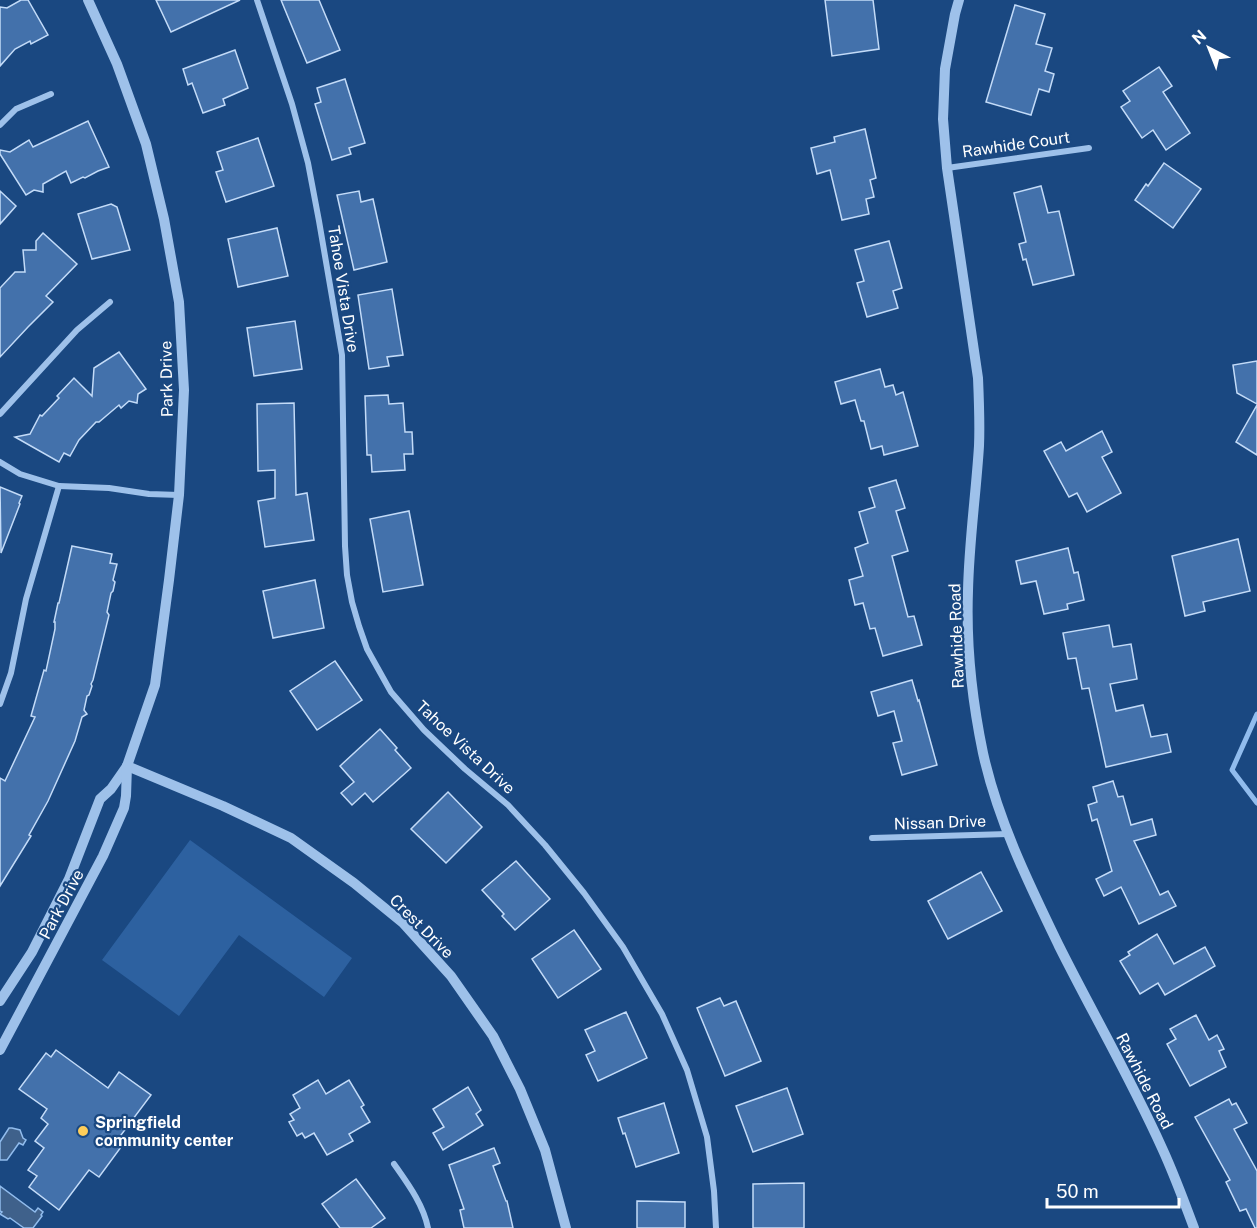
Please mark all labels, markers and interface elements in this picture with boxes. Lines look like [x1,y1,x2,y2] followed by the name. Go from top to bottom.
[1179,18,1239,78] north arrow
[1188,26,1210,48] text: N
[961,128,1071,161] street label: Rawhide Court
[324,224,363,354] street label: Tahoe Vista Drive
[156,341,177,417] street label: Park Drive
[945,583,968,689] street label: Rawhide Road
[412,697,519,798] street label: Tahoe Vista Drive
[893,811,987,834] street label: Nissan Drive
[35,866,88,942] street label: Park Drive
[386,890,458,962] street label: Crest Drive
[1112,1030,1177,1132] street label: Rawhide Road
[95,1113,234,1150] place label: Springfield community center
[76,1124,90,1138] marker: Springfield community center
[1047,1171,1179,1209] scale bar
[1056,1181,1099,1202] text: 50 m

